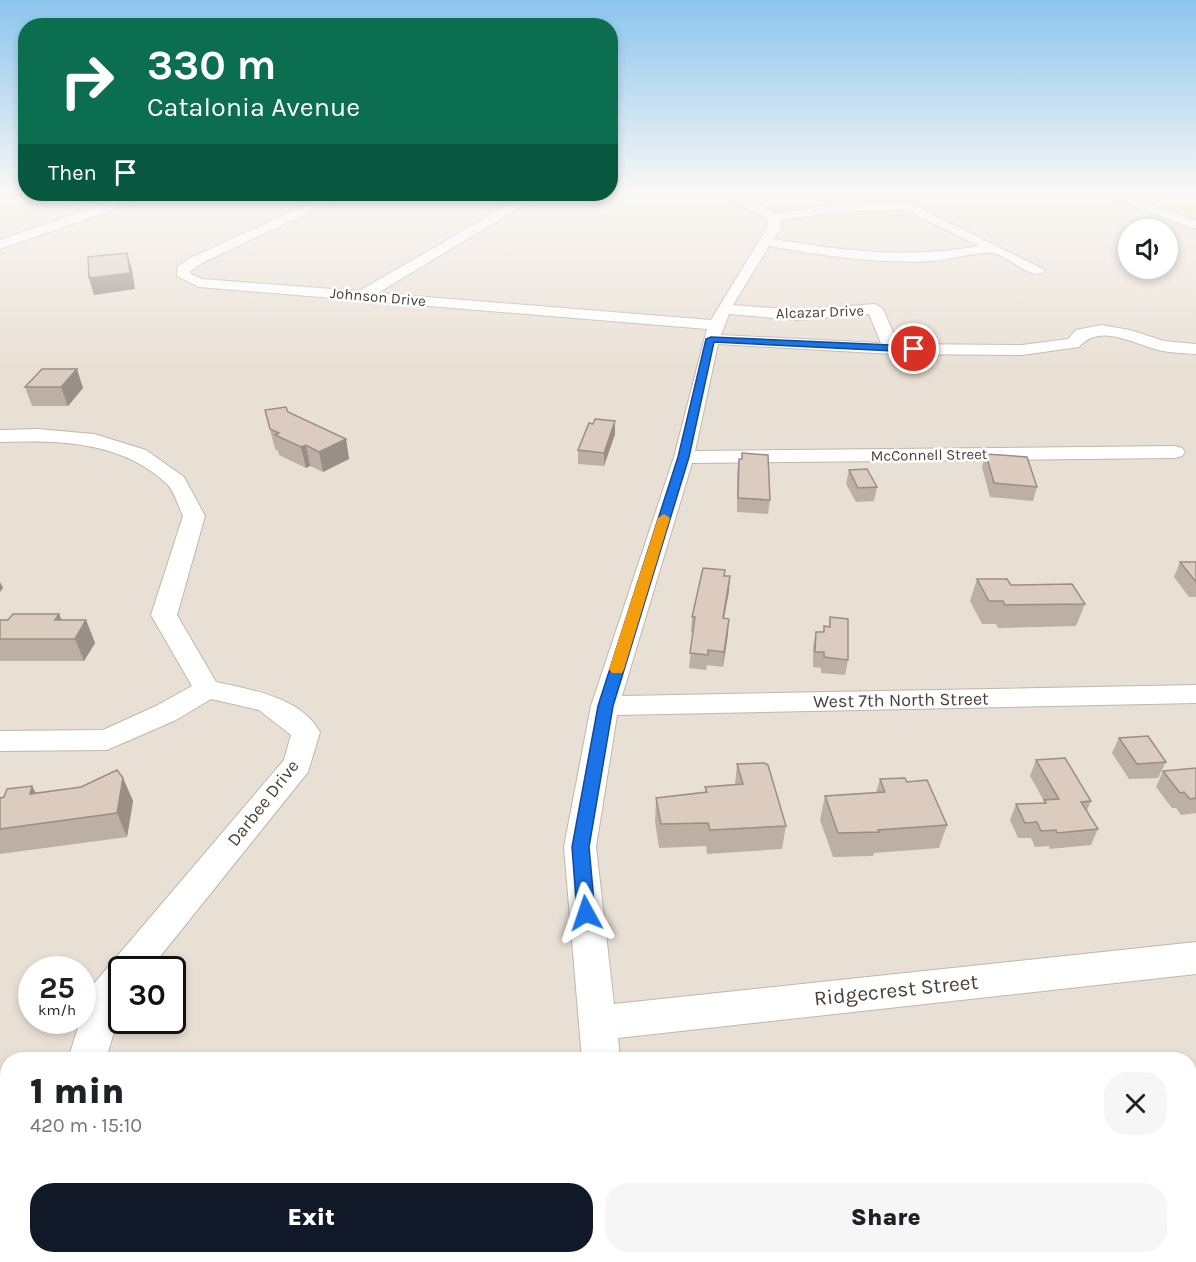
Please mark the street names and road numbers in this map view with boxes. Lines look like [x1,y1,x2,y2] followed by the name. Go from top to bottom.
[329,284,427,310] street label: Johnson Drive
[776,301,864,323] street label: Alcazar Drive
[870,445,988,465] street label: McConnell Street
[813,687,989,713] street label: West 7th North Street
[222,755,304,851] street label: Darbee Drive
[813,969,979,1011] street label: Ridgecrest Street

